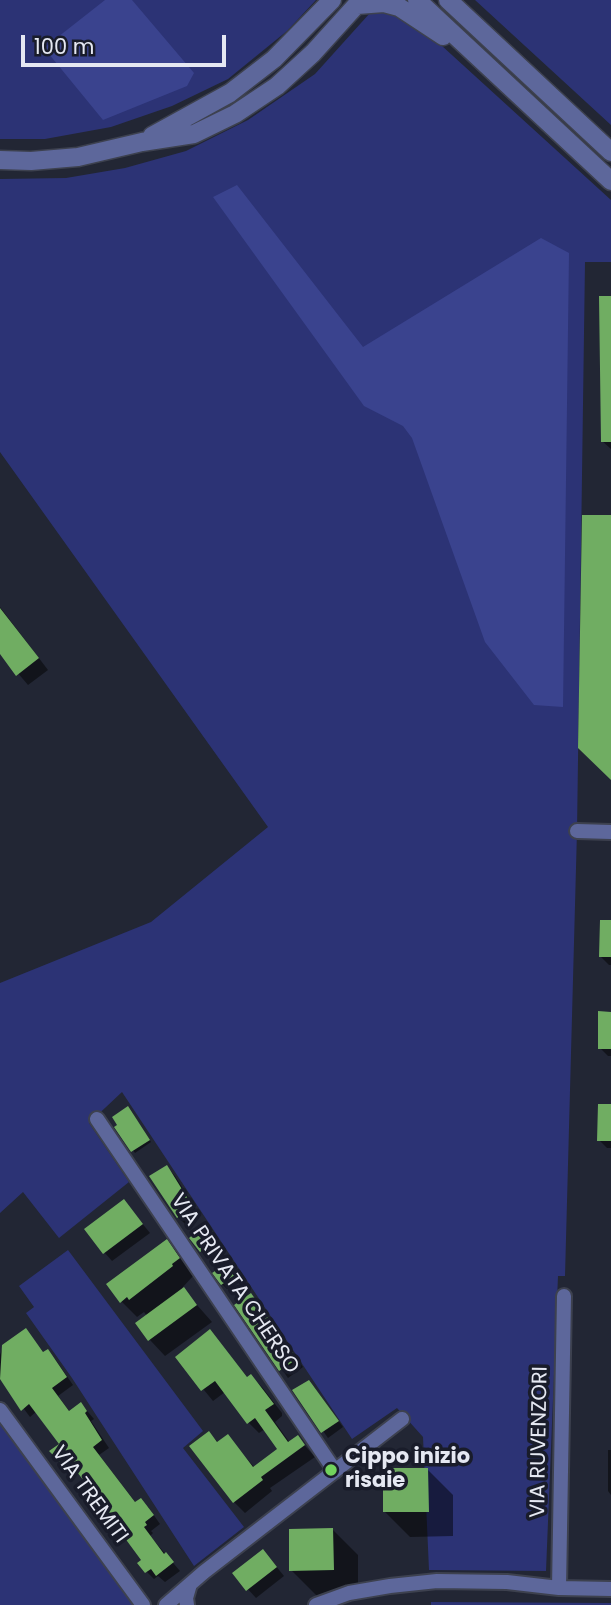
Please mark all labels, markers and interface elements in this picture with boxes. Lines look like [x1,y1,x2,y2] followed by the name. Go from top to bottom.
[24,21,229,65] scale bar
[34,32,94,61] text: 100 m
[164,1189,304,1379] street label: VIA PRIVATA CHERSO
[526,1366,554,1518] street label: VIA RUVENZORI
[45,1442,133,1548] street label: VIA TREMITI
[345,1445,470,1495] place label: Cippo inizio risaie
[323,1462,339,1478] marker: Cippo inizio risaie

